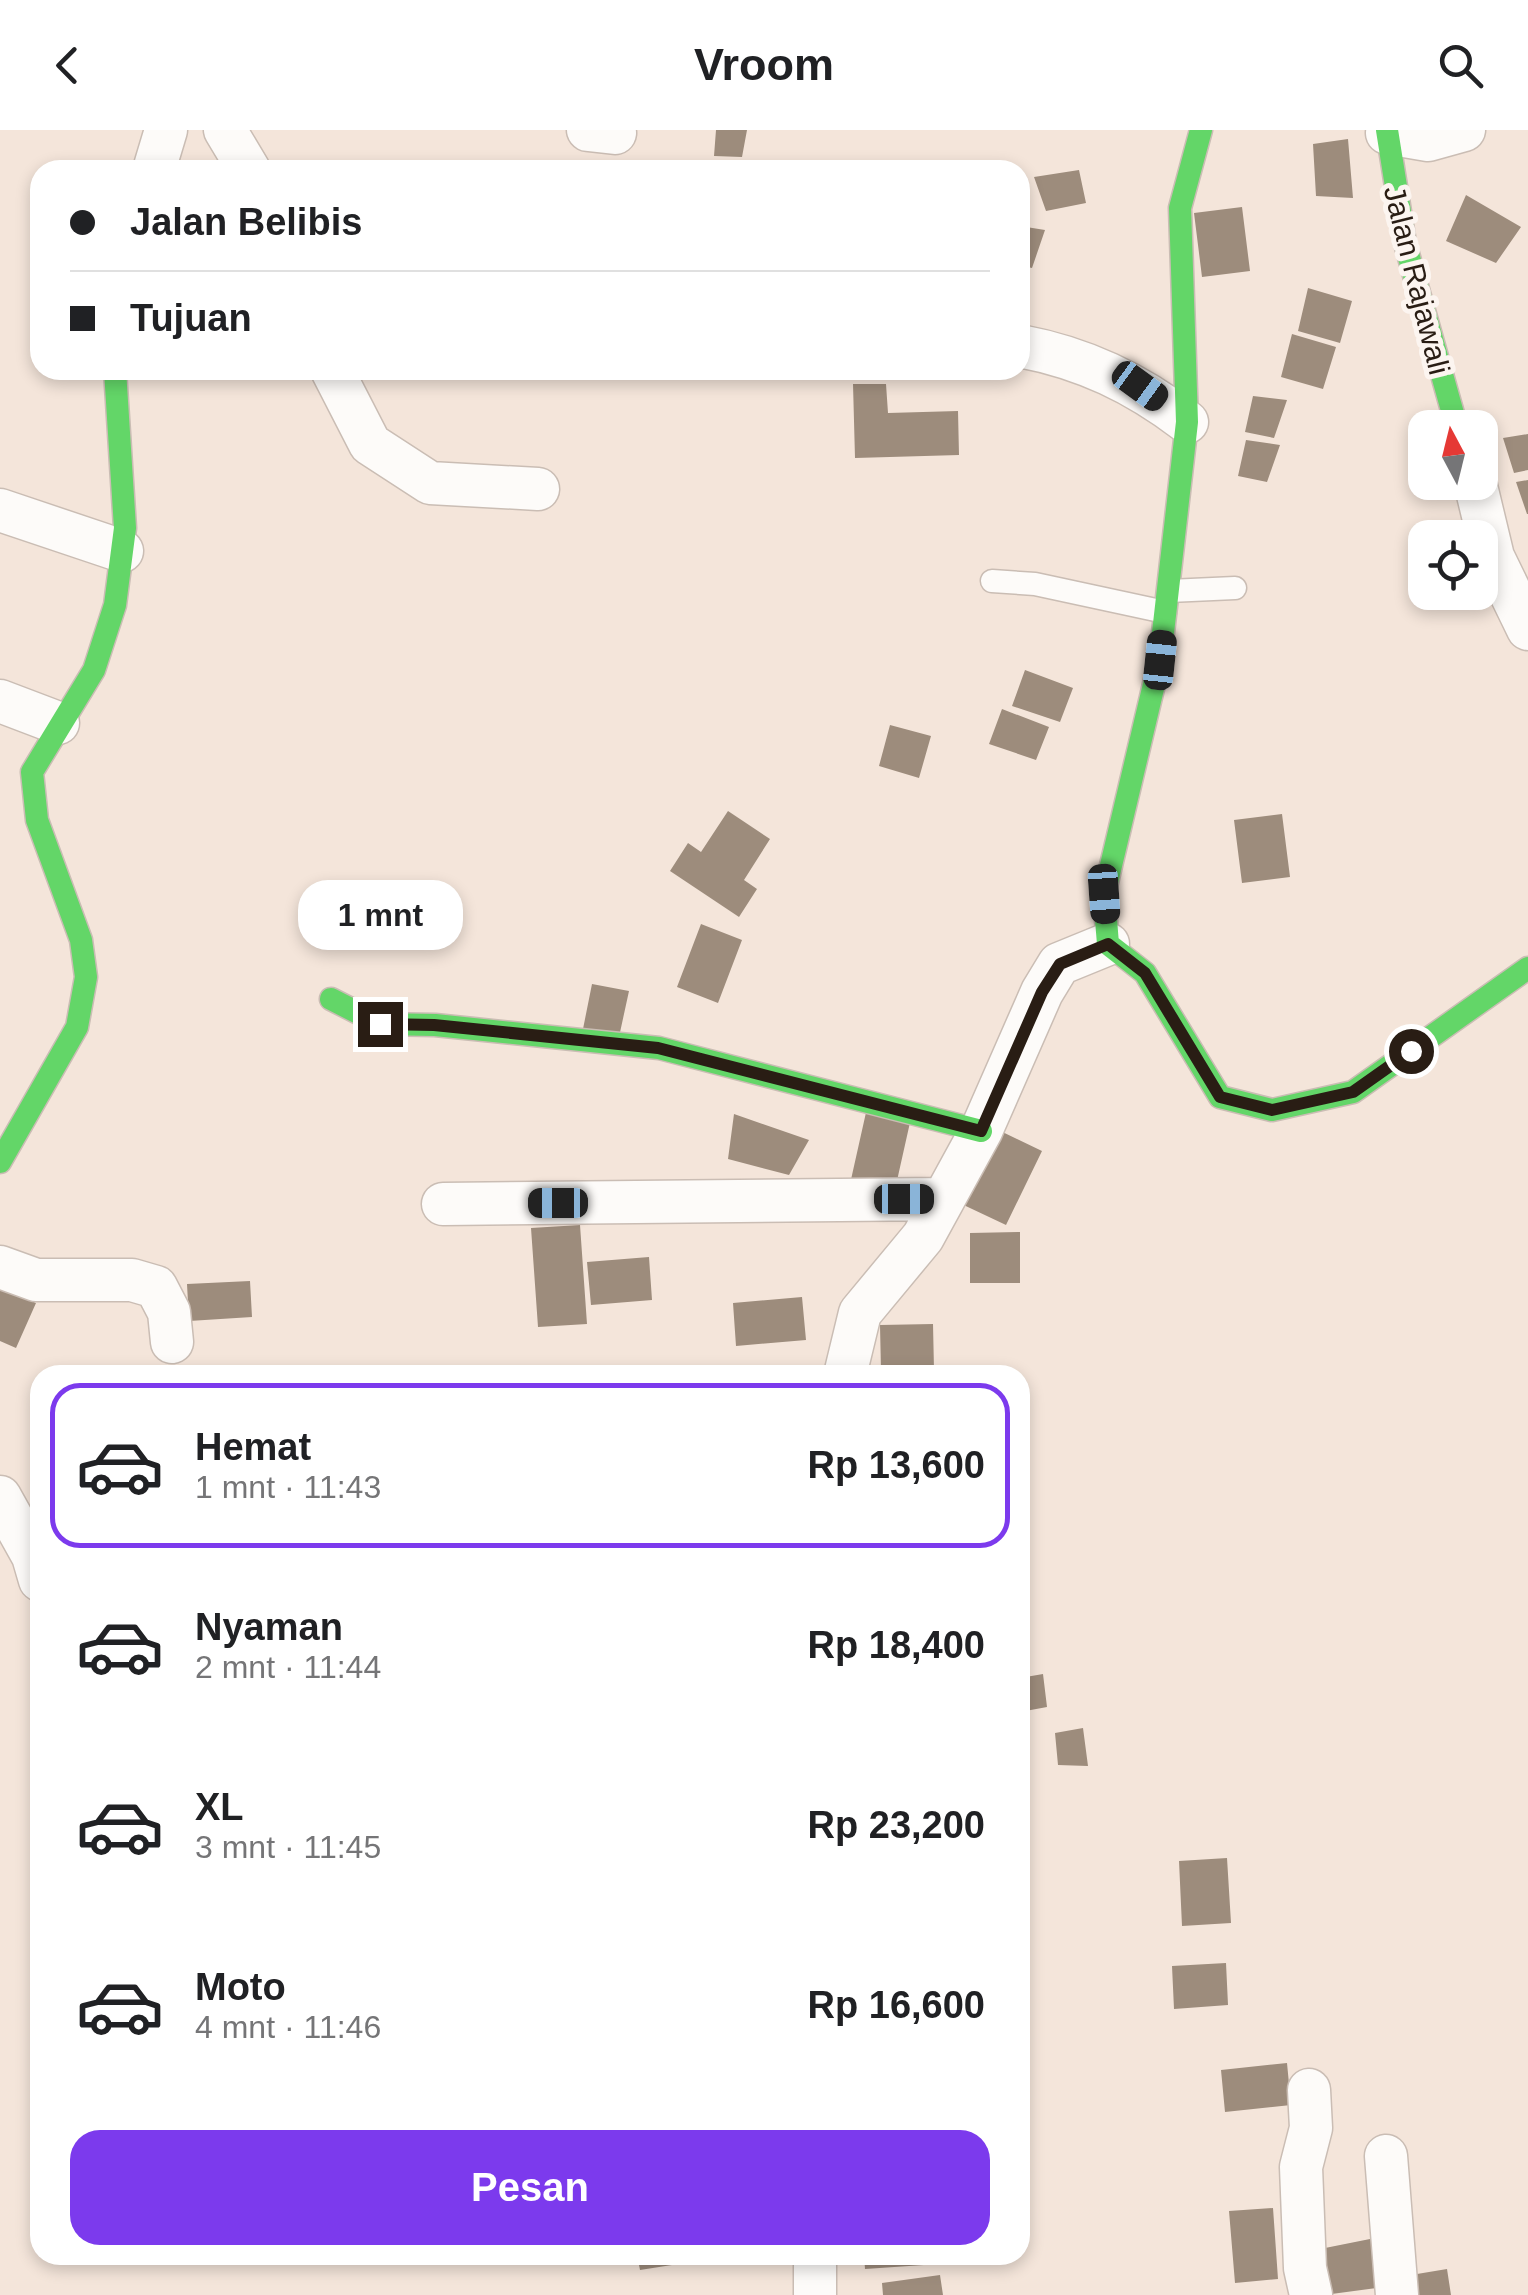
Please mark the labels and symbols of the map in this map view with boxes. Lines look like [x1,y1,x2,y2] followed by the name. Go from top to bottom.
[1378,182,1456,378] street label: Jalan Rajawali
[1107,356,1173,416] car
[1408,410,1498,500] north arrow
[1142,629,1178,691] car
[1087,863,1121,925] car
[298,879,462,949] callout: 1 mnt
[358,1002,403,1047] route end
[1389,1029,1434,1074] route start
[874,1184,934,1214] car
[528,1188,588,1218] car

